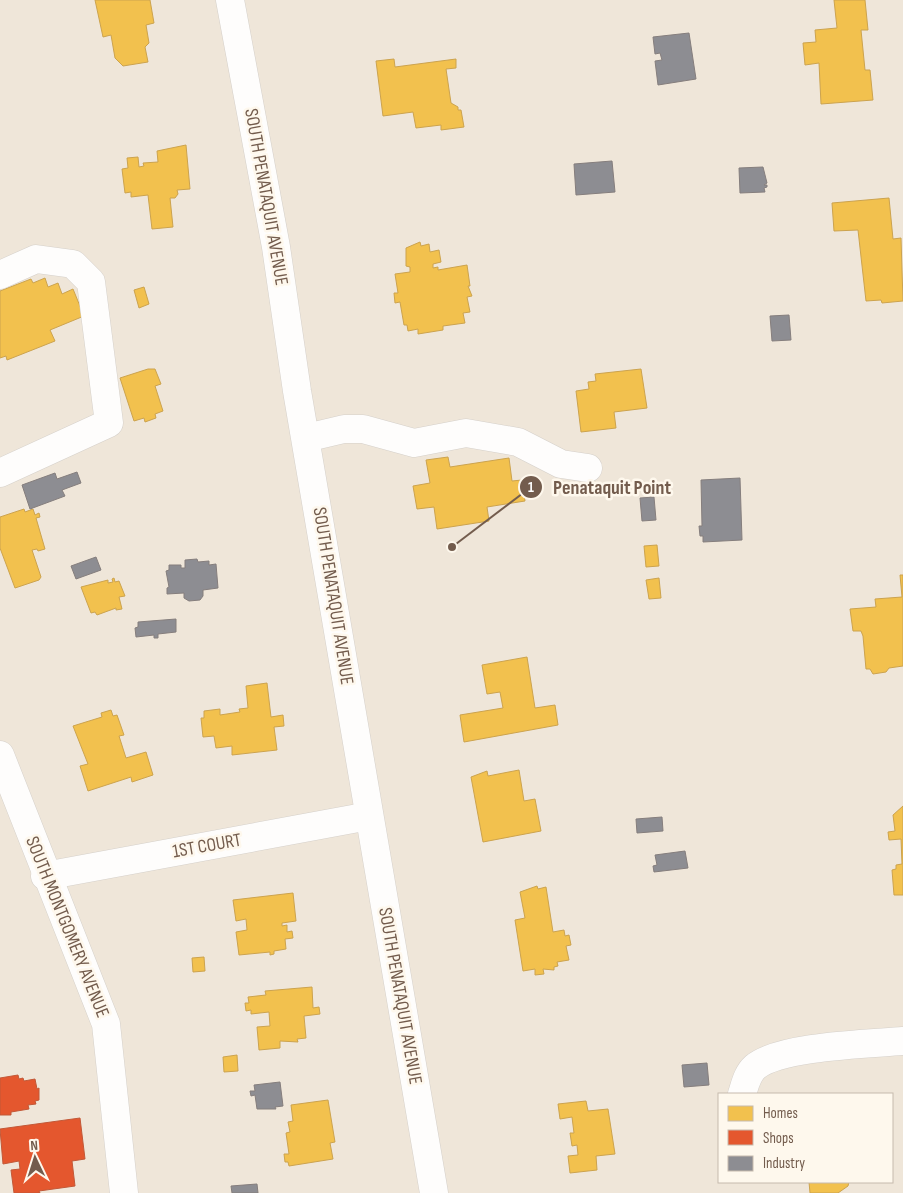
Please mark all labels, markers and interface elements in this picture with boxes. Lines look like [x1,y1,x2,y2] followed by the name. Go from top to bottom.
[239,107,293,287] street label: SOUTH PENATAQUIT AVENUE
[518,469,681,504] callout: Penataquit Point
[553,476,671,500] text: Penataquit Point
[528,478,534,497] text: 1
[308,506,358,686] street label: SOUTH PENATAQUIT AVENUE
[171,829,243,863] street label: 1ST COURT
[20,833,114,1021] street label: SOUTH MONTGOMERY AVENUE
[373,906,427,1086] street label: SOUTH PENATAQUIT AVENUE
[718,1093,893,1183] legend
[763,1104,798,1123] text: Homes
[763,1129,794,1148] text: Shops
[10,1133,60,1183] north arrow
[30,1137,38,1154] text: N
[763,1154,805,1173] text: Industry

